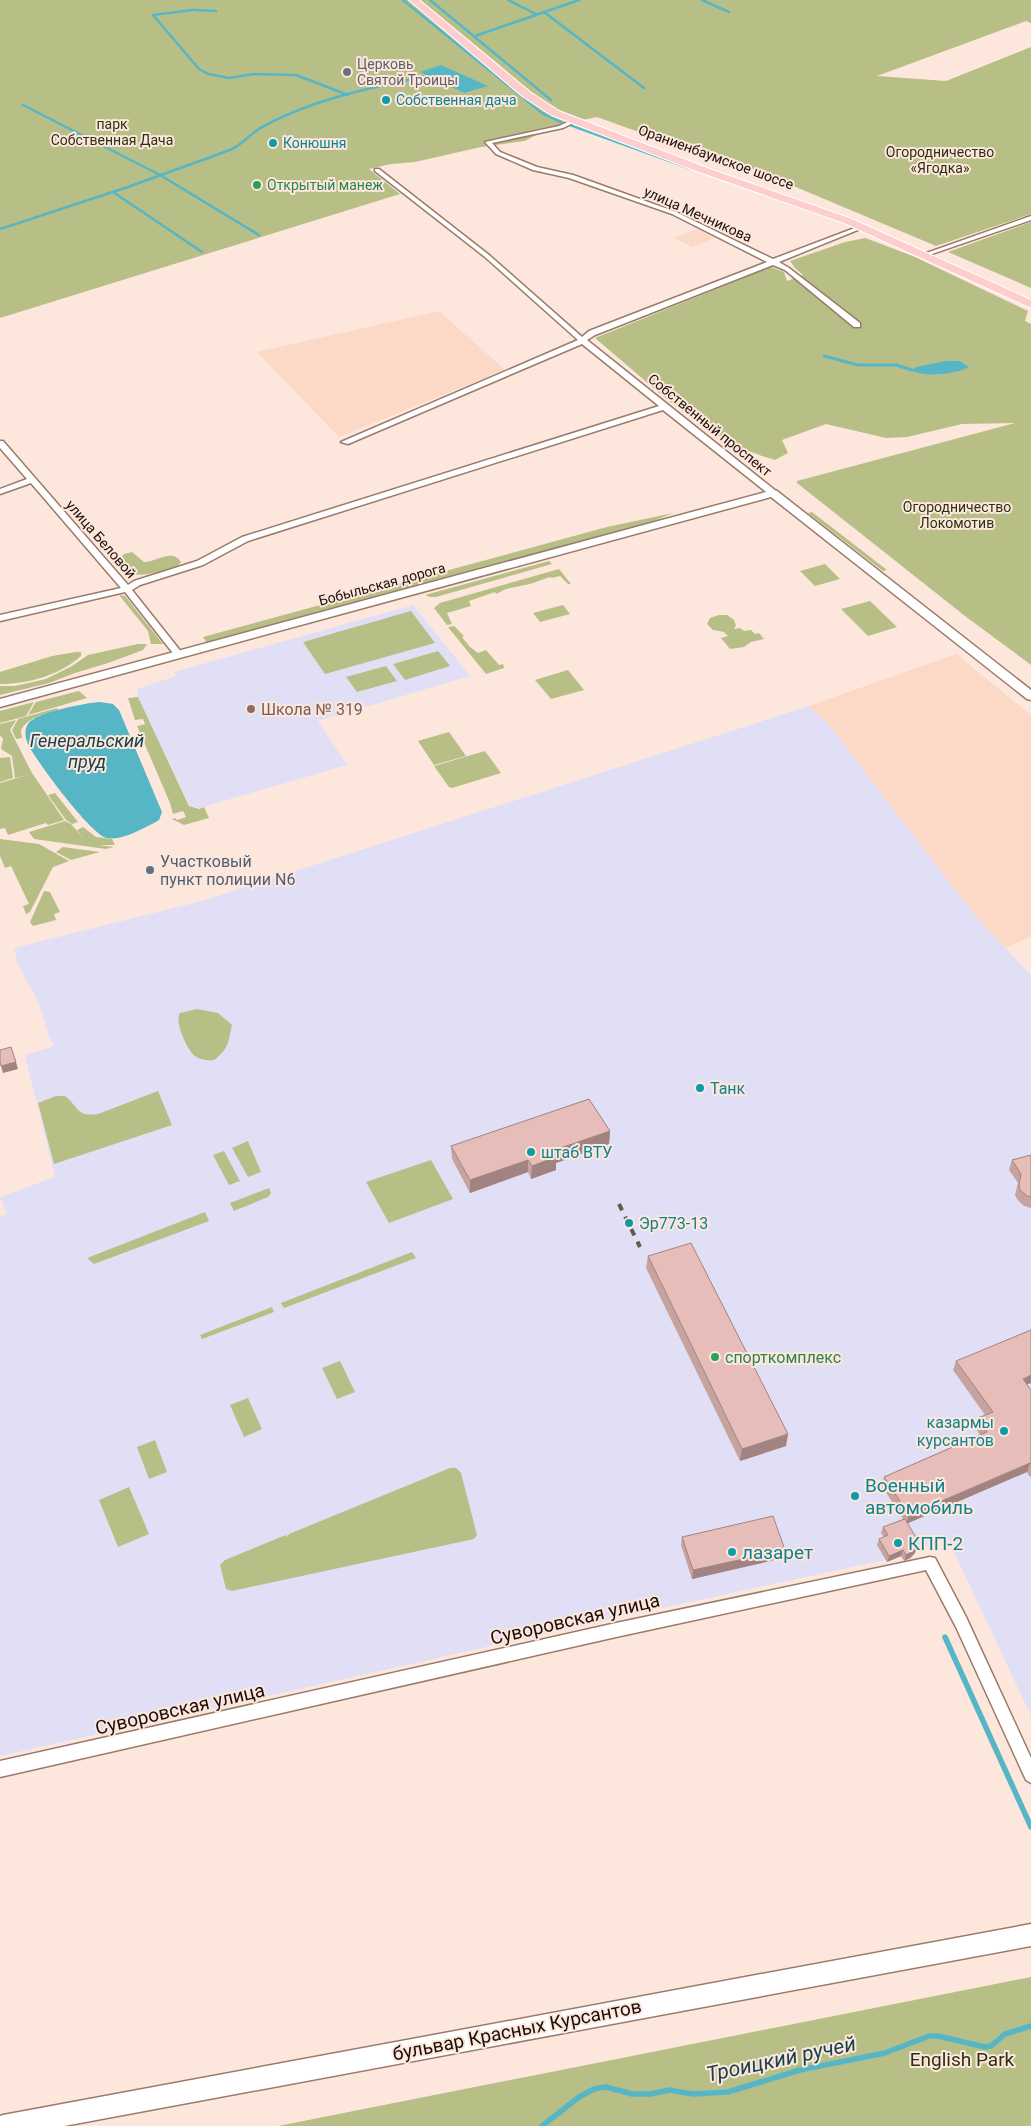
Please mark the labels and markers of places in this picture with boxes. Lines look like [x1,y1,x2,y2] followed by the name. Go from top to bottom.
[357,56,458,88] place label: Церковь Святой Троицы
[341,66,353,78] marker: Церковь Святой Троицы
[396,92,517,108] place label: Собственная дача
[380,94,392,106] marker: Собственная дача
[283,135,346,151] place label: Конюшня
[267,137,279,149] marker: Конюшня
[267,177,383,193] place label: Открытый манеж
[251,179,263,191] marker: Открытый манеж
[261,700,363,719] place label: Школа № 319
[245,703,257,715] marker: Школа № 319
[160,852,295,889] place label: Участковый пункт полиции N6
[144,864,156,876] marker: Участковый пункт полиции N6
[710,1079,746,1098] place label: Танк
[694,1082,706,1094] marker: Танк
[541,1143,612,1162] place label: штаб ВТУ
[525,1146,537,1158] marker: штаб ВТУ
[639,1214,708,1233] place label: Эр773-13
[623,1217,635,1229] marker: Эр773-13
[725,1348,841,1367] place label: спорткомплекс
[709,1351,721,1363] marker: спорткомплекс
[917,1413,994,1450] place label: казармы курсантов
[998,1425,1010,1437] marker: казармы курсантов
[865,1474,973,1519] place label: Военный автомобиль
[849,1490,861,1502] marker: Военный автомобиль
[908,1532,963,1555] place label: КПП-2
[892,1537,904,1549] marker: КПП-2
[742,1541,813,1564] place label: лазарет
[726,1546,738,1558] marker: лазарет

